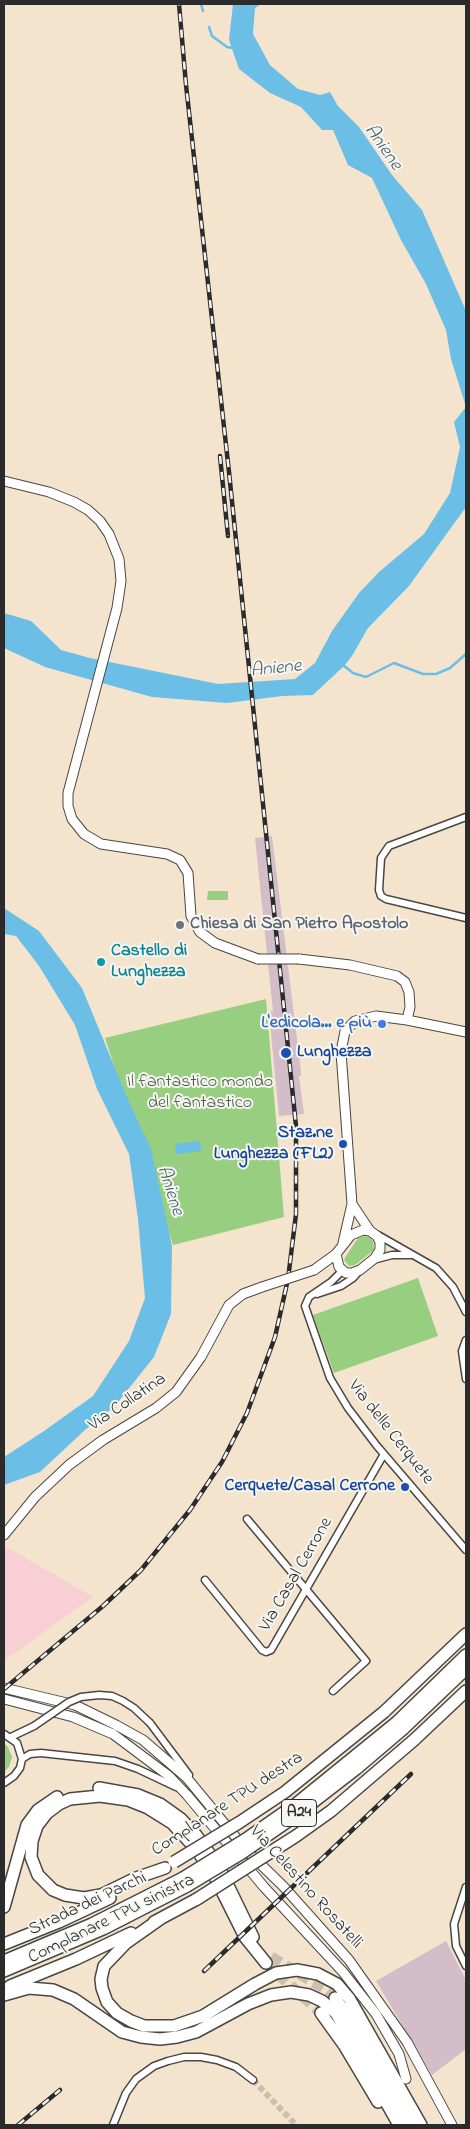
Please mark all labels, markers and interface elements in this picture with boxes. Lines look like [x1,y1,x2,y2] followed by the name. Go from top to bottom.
[358,121,406,175] water label: Aniene
[250,656,302,684] water label: Aniene
[190,914,408,936] place label: Chiesa di San Pietro Apostolo
[174,919,186,931] marker: Chiesa di San Pietro Apostolo
[111,941,187,984] place label: Castello di Lunghezza
[95,956,107,968] marker: Castello di Lunghezza
[261,1013,372,1035] place label: L'edicola… e più
[376,1018,388,1030] marker: L'edicola… e più
[297,1042,372,1064] place label: Lunghezza
[279,1046,293,1060] marker: Lunghezza
[127,1072,273,1114] park label: Il fantastico mondo del fantastico
[214,1123,333,1166] place label: Staz.ne Lunghezza (FL2)
[337,1138,349,1150] marker: Staz.ne Lunghezza (FL2)
[150,1163,188,1219] water label: Aniene
[85,1369,171,1437] street label: Via Collatina
[342,1376,438,1490] street label: Via delle Cerquete
[225,1476,395,1498] place label: Cerquete/Casal Cerrone
[399,1481,411,1493] marker: Cerquete/Casal Cerrone
[256,1514,338,1636] street label: Via Casal Cerrone
[148,1748,308,1862] street label: Complanare TPU destra
[282,1800,316,1826] road number: A24
[244,1822,366,1954] street label: Via Celestino Rosatelli
[26,1868,150,1942] street label: Strada dei Parchi
[25,1870,199,1970] street label: Complanare TPU sinistra

